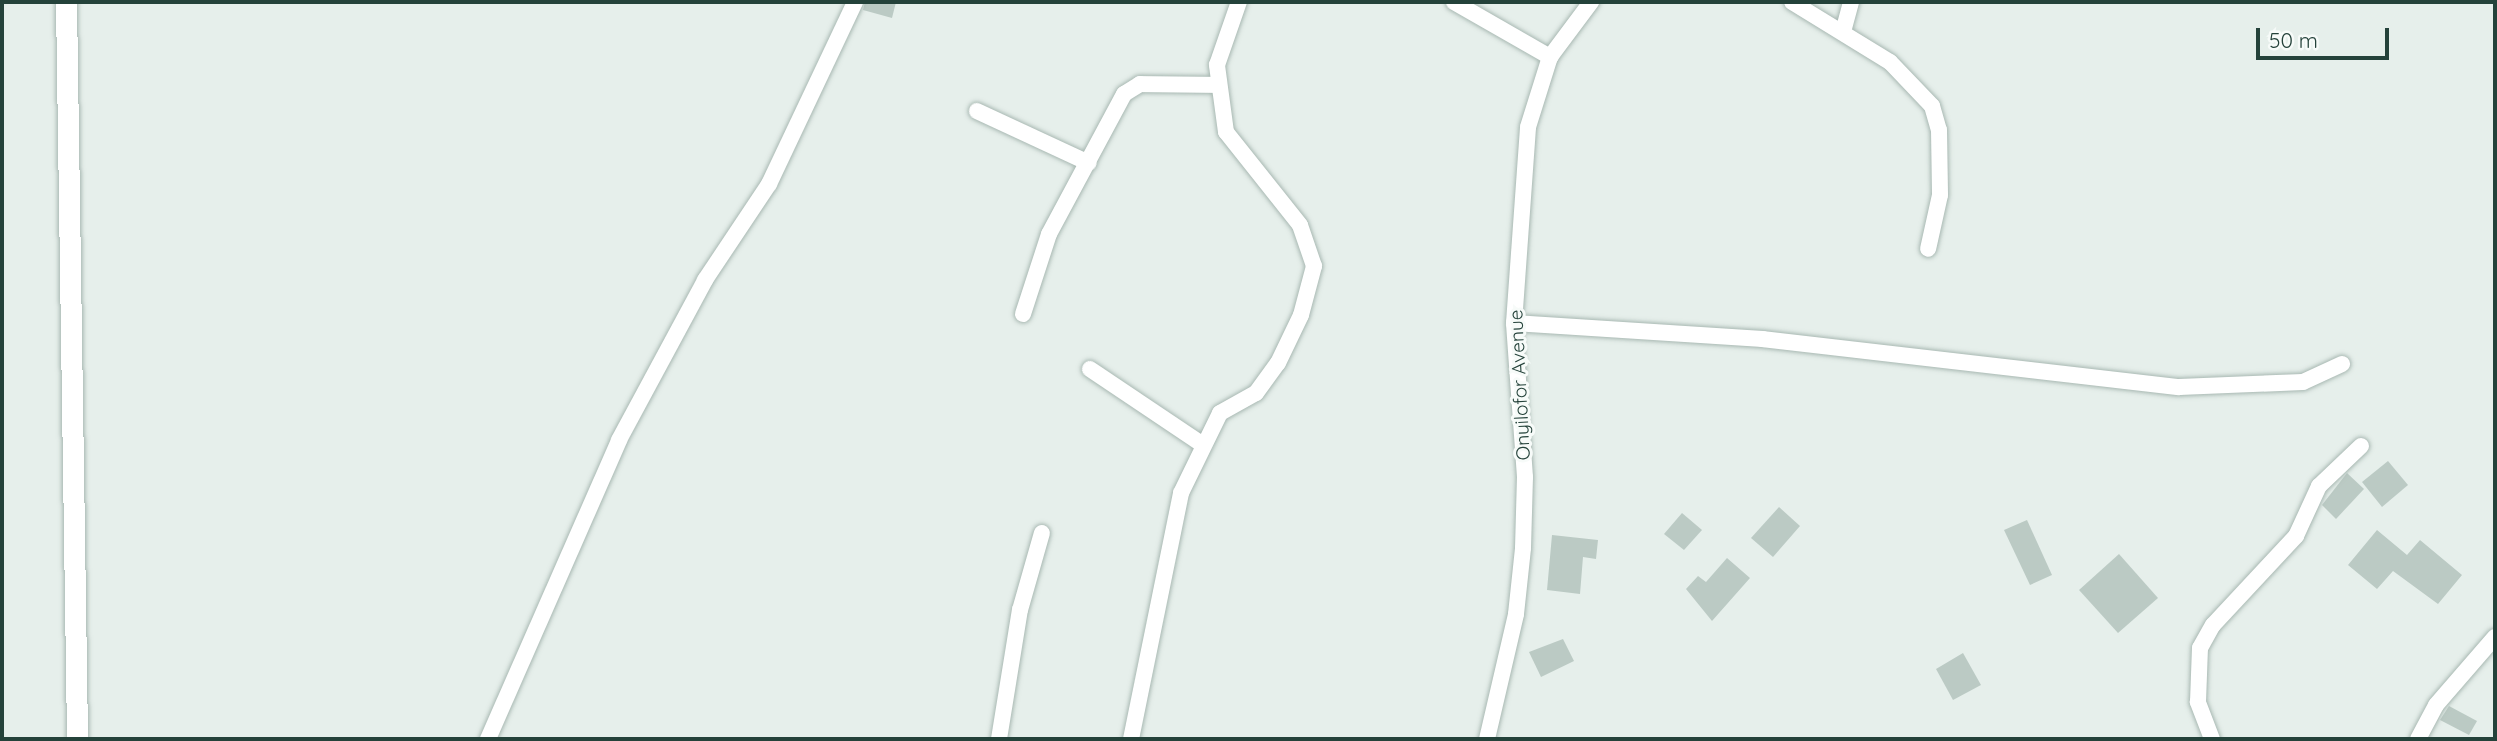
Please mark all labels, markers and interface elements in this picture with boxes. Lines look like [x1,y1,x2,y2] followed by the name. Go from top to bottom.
[2259,14,2392,58] scale bar
[2269,27,2318,53] text: 50 m
[1505,309,1535,461] street label: Onyilofor Avenue

